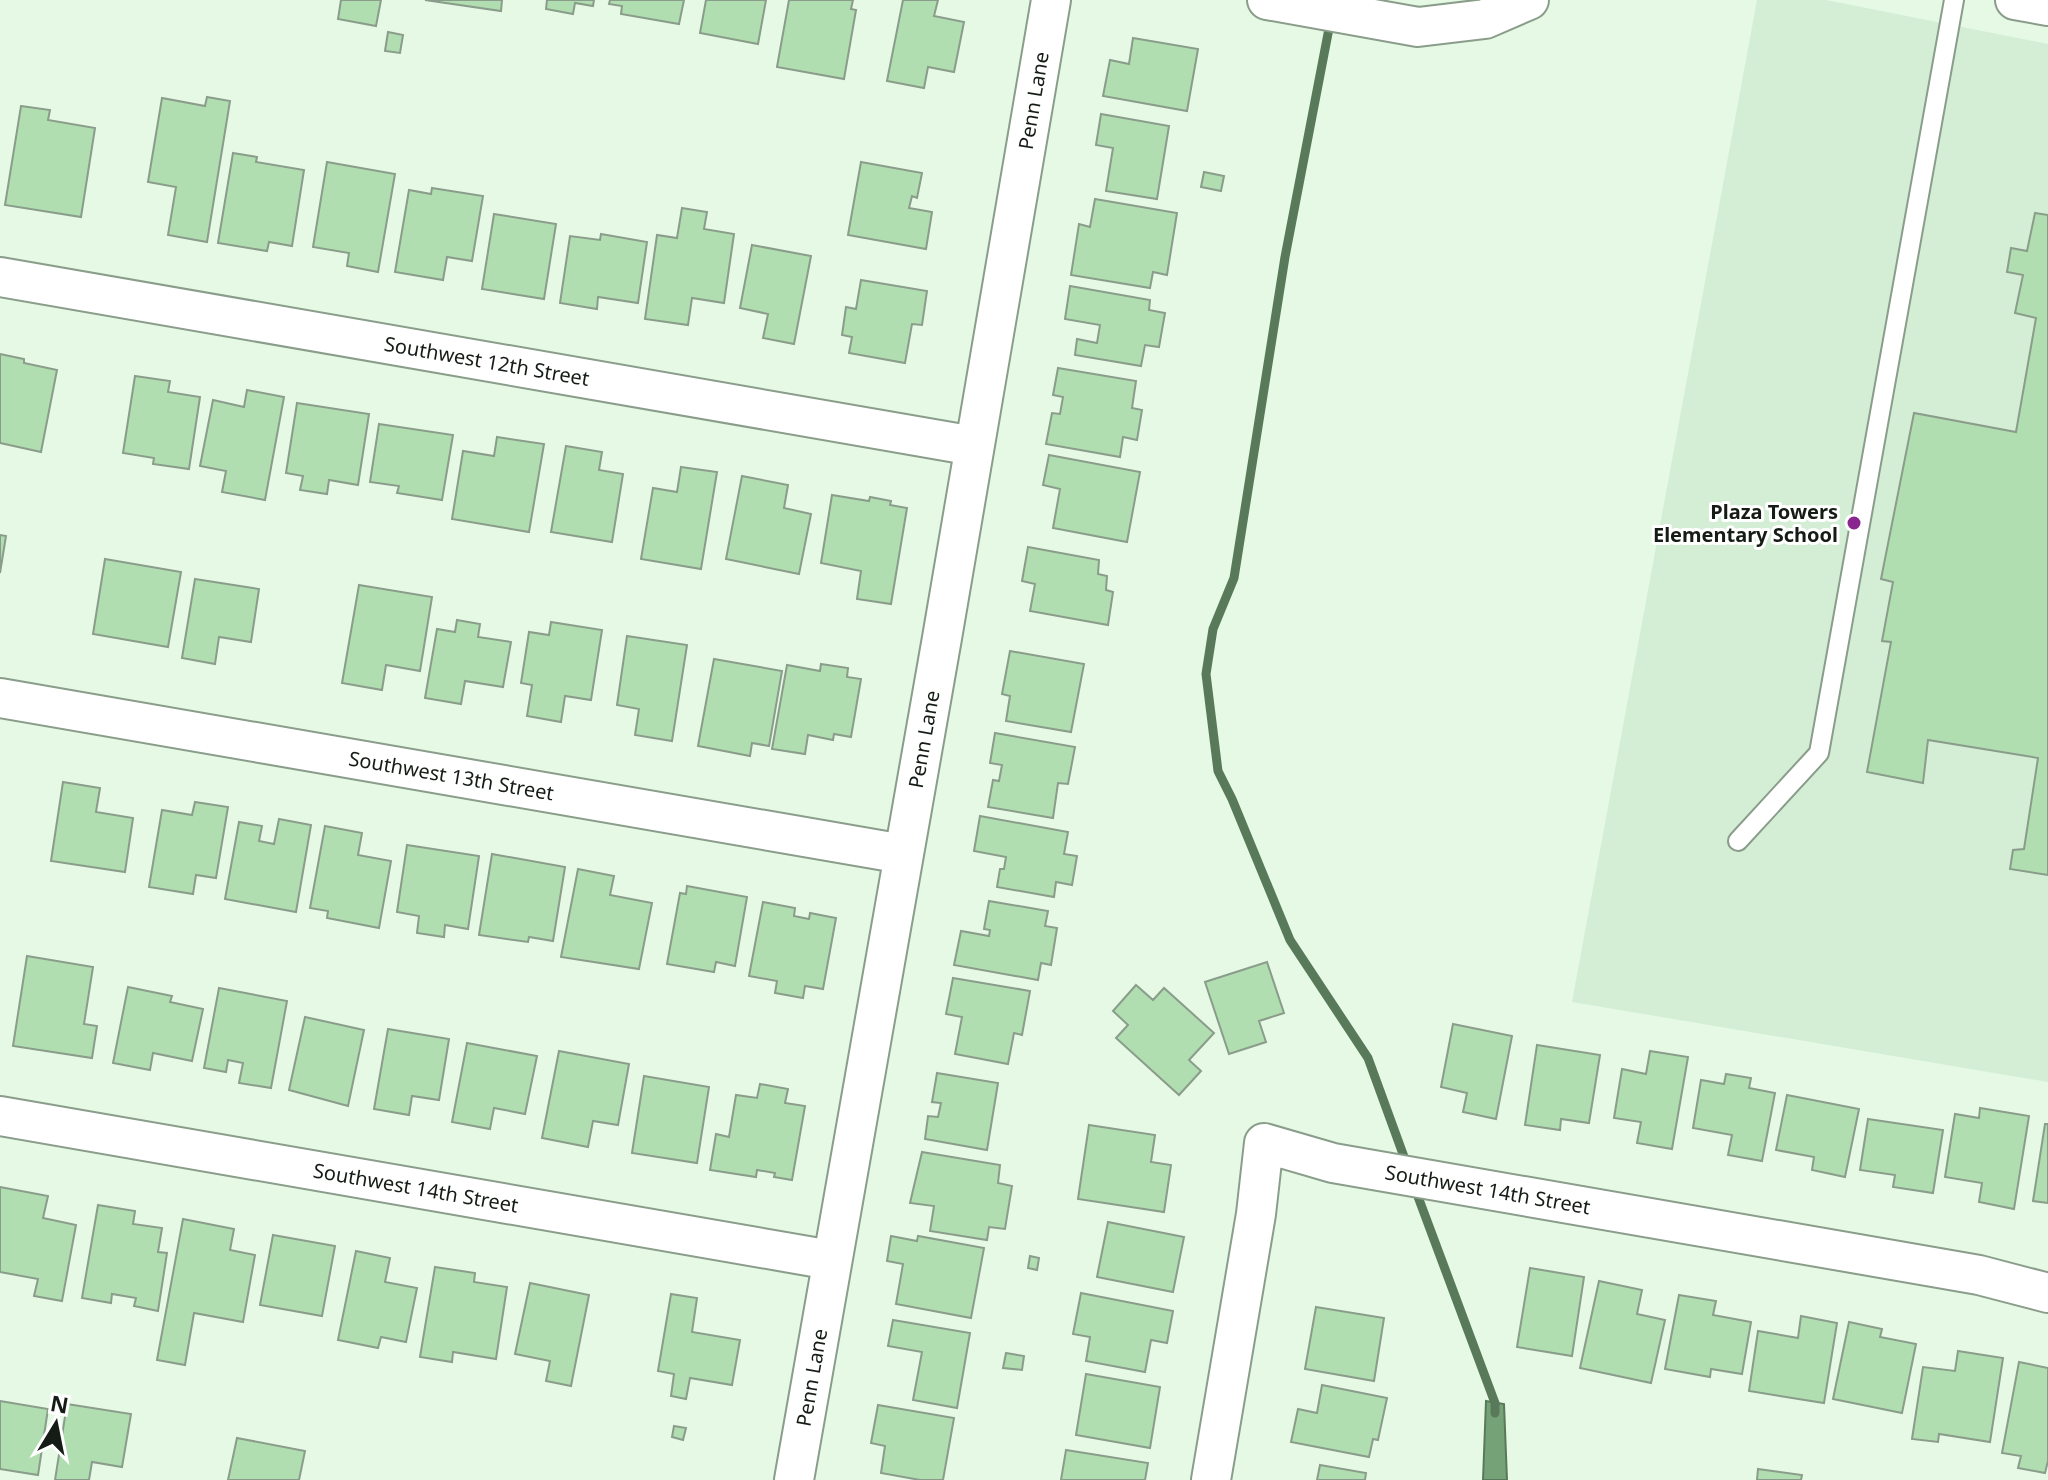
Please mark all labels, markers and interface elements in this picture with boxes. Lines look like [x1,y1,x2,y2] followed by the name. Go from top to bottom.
[1012,50,1055,152] street label: Penn Lane
[382,330,591,392] street label: Southwest 12th Street
[1653,498,1838,548] place label: Plaza Towers Elementary School
[1845,514,1863,532] marker: Plaza Towers Elementary School
[902,688,946,790] street label: Penn Lane
[347,744,556,806] street label: Southwest 13th Street
[311,1157,521,1219] street label: Southwest 14th Street
[1383,1158,1592,1220] street label: Southwest 14th Street
[790,1327,833,1428] street label: Penn Lane
[16,1384,96,1464] north arrow
[48,1387,71,1420] text: N

